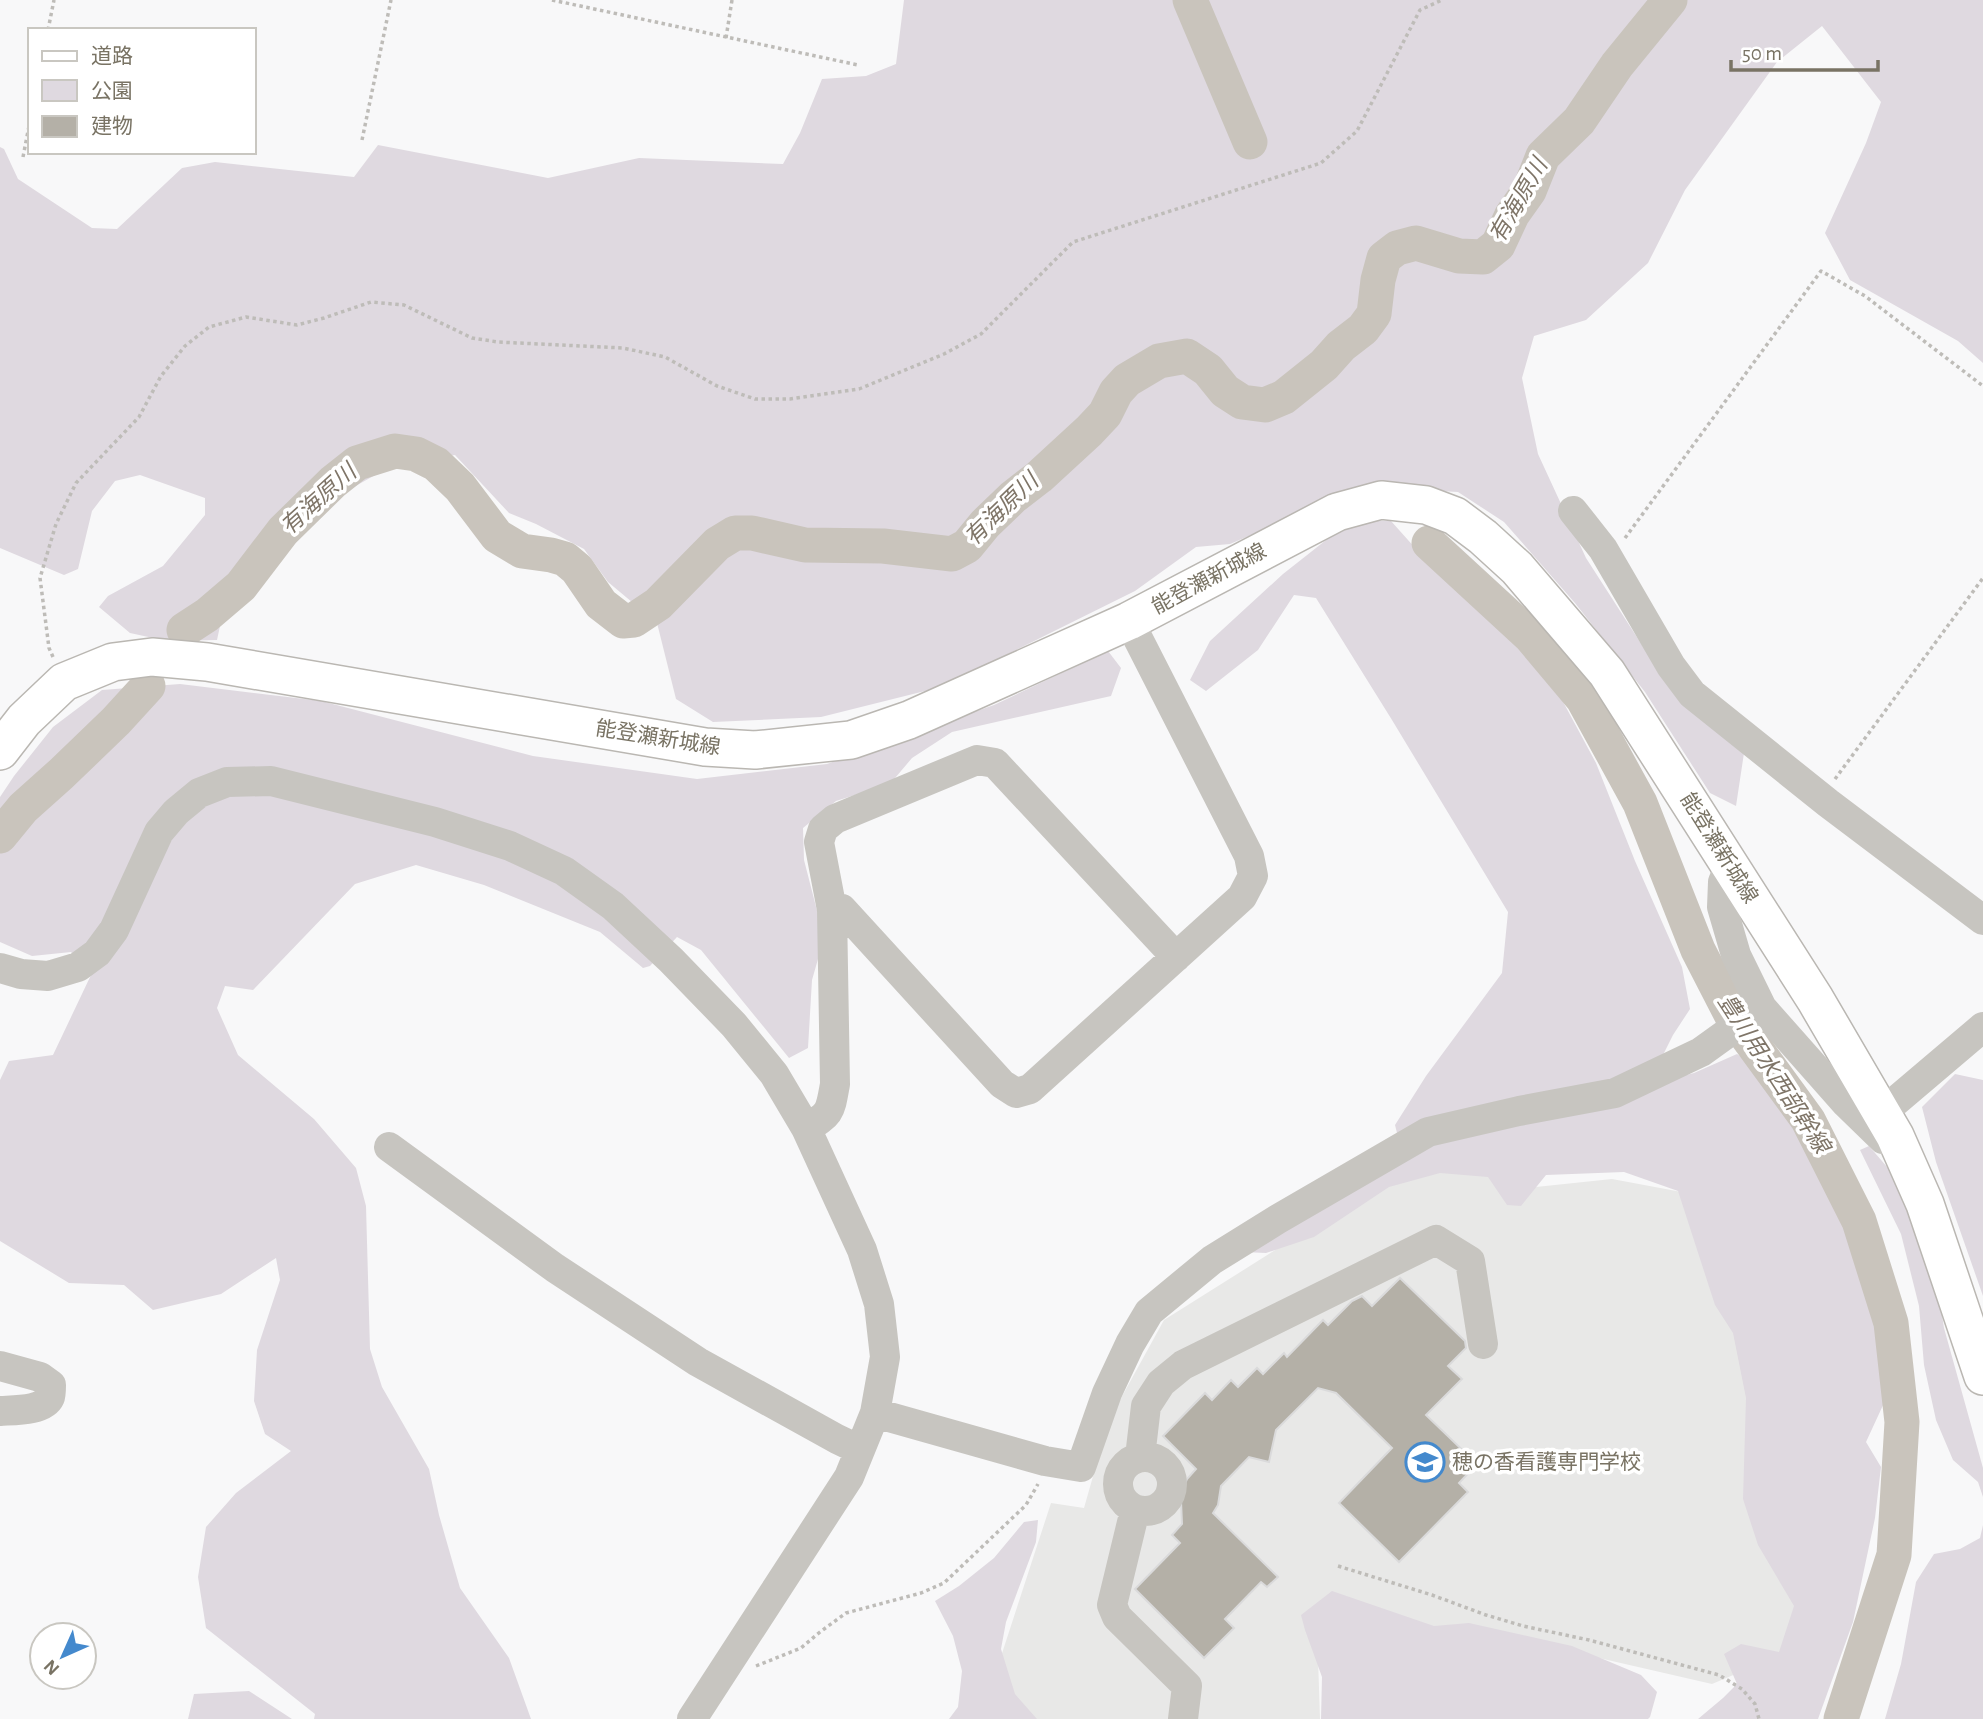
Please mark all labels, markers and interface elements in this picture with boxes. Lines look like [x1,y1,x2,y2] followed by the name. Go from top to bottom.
[28,28,256,154] legend
[1731,28,1878,72] scale bar
[1742,43,1782,64] text: 50 m
[91,45,133,67] text: 道路
[91,81,133,102] text: 公園
[91,115,133,137] text: 建物
[1484,152,1553,247] water label: 有海原川
[276,457,363,539] water label: 有海原川
[960,466,1045,550] water label: 有海原川
[1148,539,1270,618] street label: 能登瀬新城線
[594,717,722,758] street label: 能登瀬新城線
[1677,788,1762,907] street label: 能登瀬新城線
[1713,989,1836,1160] water label: 豊川用水西部幹線
[1404,1441,1446,1483] school or university icon: 穂の香看護専門学校
[1452,1451,1641,1473] place label: 穂の香看護専門学校
[28,1621,98,1691] north arrow
[41,1656,63,1678] text: N

